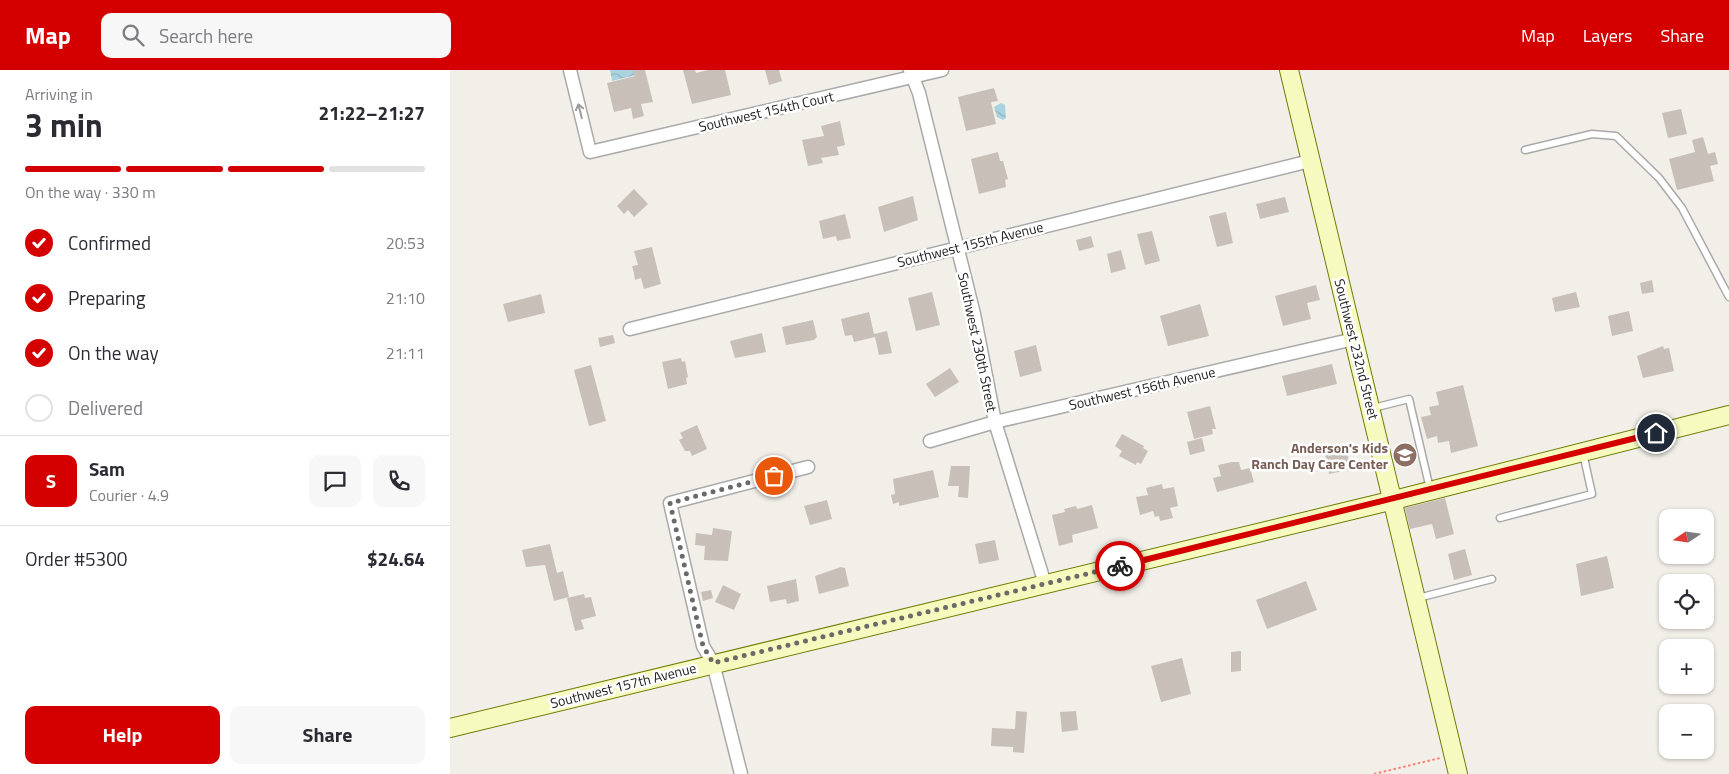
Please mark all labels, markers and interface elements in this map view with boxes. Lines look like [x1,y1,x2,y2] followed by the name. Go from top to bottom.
[101,13,451,58] search box
[25,17,71,53] text: Map
[119,21,147,49] icon: search
[159,21,253,50] text: Search here
[1521,22,1555,49] text: Map
[1583,22,1632,49] text: Layers
[1660,22,1704,49] text: Share
[25,82,93,106] text: Arriving in
[696,85,836,137] street label: Southwest 154th Court
[318,98,425,127] text: 21:22–21:27
[25,101,103,149] text: 3 min
[575,104,584,120] one-way arrow
[25,180,156,204] text: On the way · 330 m
[895,216,1045,272] street label: Southwest 155th Avenue
[68,228,151,257] text: Confirmed
[25,229,53,257] icon: check
[386,231,425,255] text: 20:53
[953,270,1003,414] street label: Southwest 230th Street
[1329,276,1385,422] street label: Southwest 232nd Street
[68,283,145,312] text: Preparing
[25,284,53,312] icon: check
[386,286,425,310] text: 21:10
[68,338,159,367] text: On the way
[25,339,53,367] icon: check
[386,341,425,365] text: 21:11
[1067,361,1217,415] street label: Southwest 156th Avenue
[68,393,143,422] text: Delivered
[1635,412,1677,454] pin
[1642,419,1670,447] icon: home
[1251,437,1388,474] place label: Anderson's Kids Ranch Day Care Center
[1392,442,1418,468] school or university icon: Anderson's Kids Ranch Day Care Center
[89,454,125,483] text: Sam
[309,455,361,507] button: chat
[373,455,425,507] button: phone
[753,455,795,497] pin
[760,462,788,490] icon: bag
[46,466,56,495] text: S
[89,483,169,507] text: Courier · 4.9
[1659,509,1714,564] north arrow
[1659,509,1714,759] map controls
[1095,541,1145,591] courier
[25,544,127,573] text: Order #5300
[367,544,425,573] text: $24.64
[1106,552,1134,580] icon: bike
[1659,574,1714,629] button: locate
[1659,639,1714,694] button: +
[548,657,698,713] street label: Southwest 157th Avenue
[1659,704,1714,759] button: −
[25,706,220,764] button: Help
[230,706,425,764] button: Share

